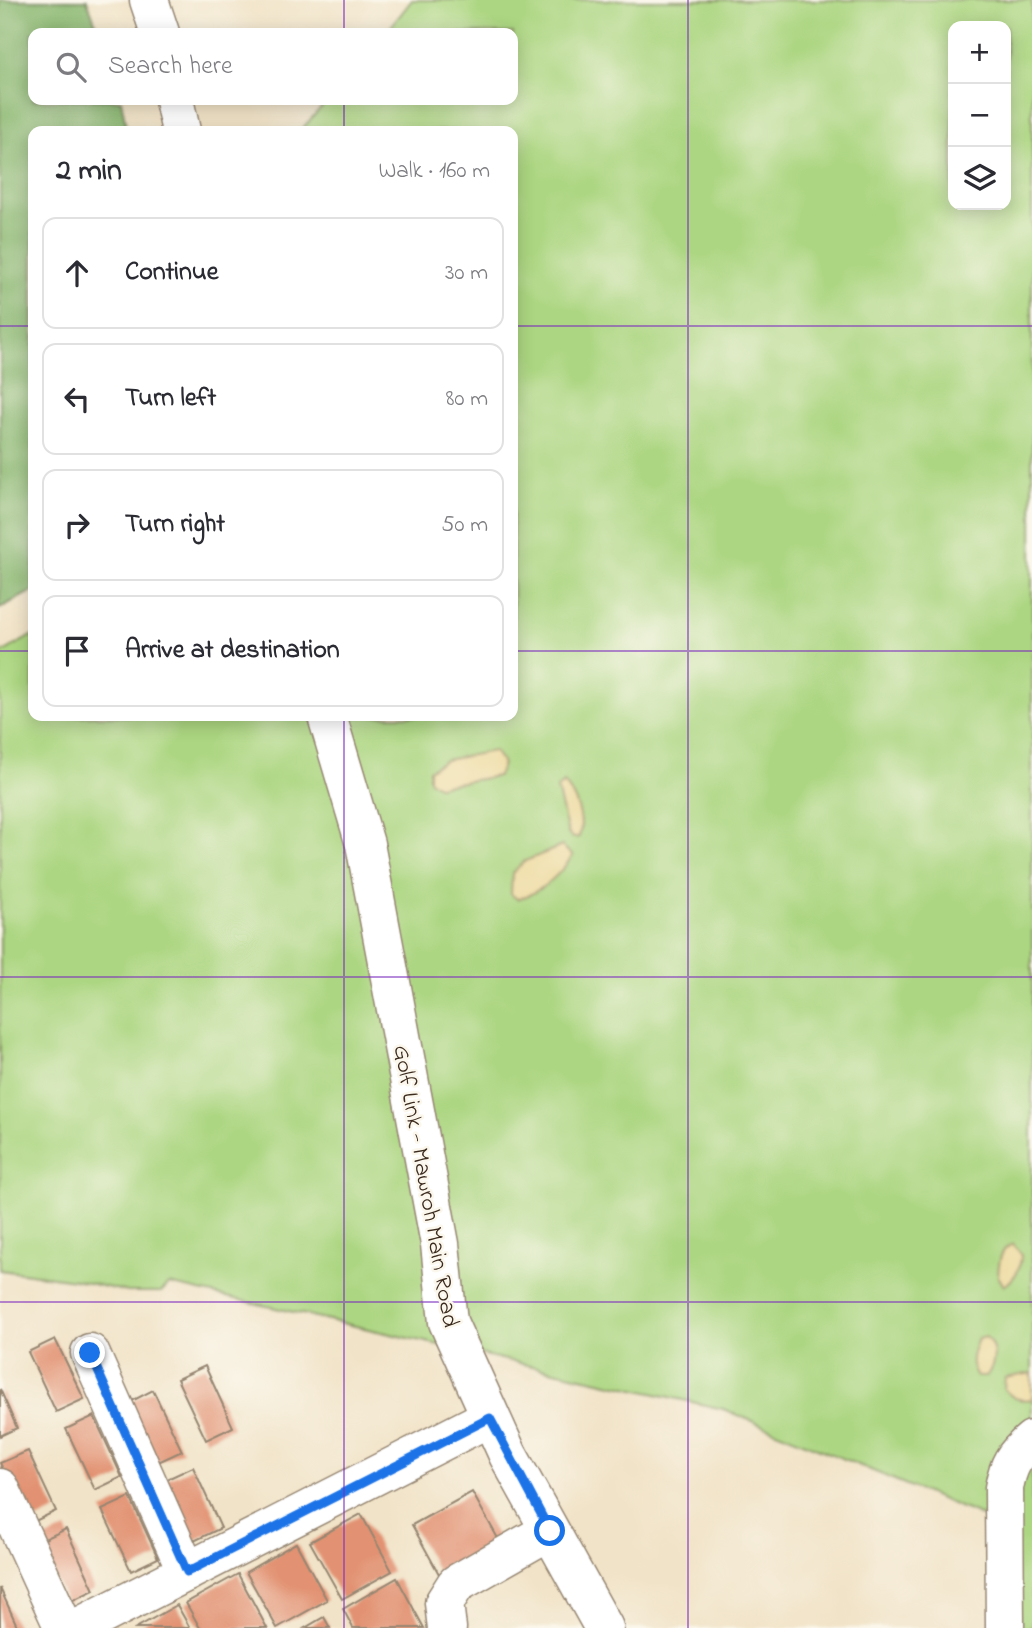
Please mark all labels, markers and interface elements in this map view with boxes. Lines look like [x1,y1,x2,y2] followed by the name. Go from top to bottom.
[948,21,1011,210] map controls
[948,21,1011,84] button: +
[28,28,518,105] search box
[52,48,90,86] icon: search
[108,48,233,86] text: Search here
[948,84,1011,147] button: −
[948,147,1011,210] button: layers
[56,150,122,194] text: 2 min
[378,155,490,188] text: Walk · 160 m
[58,254,96,292] icon: ahead
[125,254,218,292] text: Continue
[445,257,488,290] text: 30 m
[58,380,96,418] icon: left
[125,380,216,418] text: Turn left
[446,383,488,416] text: 80 m
[58,506,96,544] icon: right
[125,506,225,544] text: Turn right
[441,509,488,542] text: 50 m
[58,632,96,670] icon: arrive
[125,632,340,670] text: Arrive at destination
[382,1042,467,1331] street label: Golf Link - Mawroh Main Road
[74,1337,105,1368] route end
[534,1515,565,1546] route start

